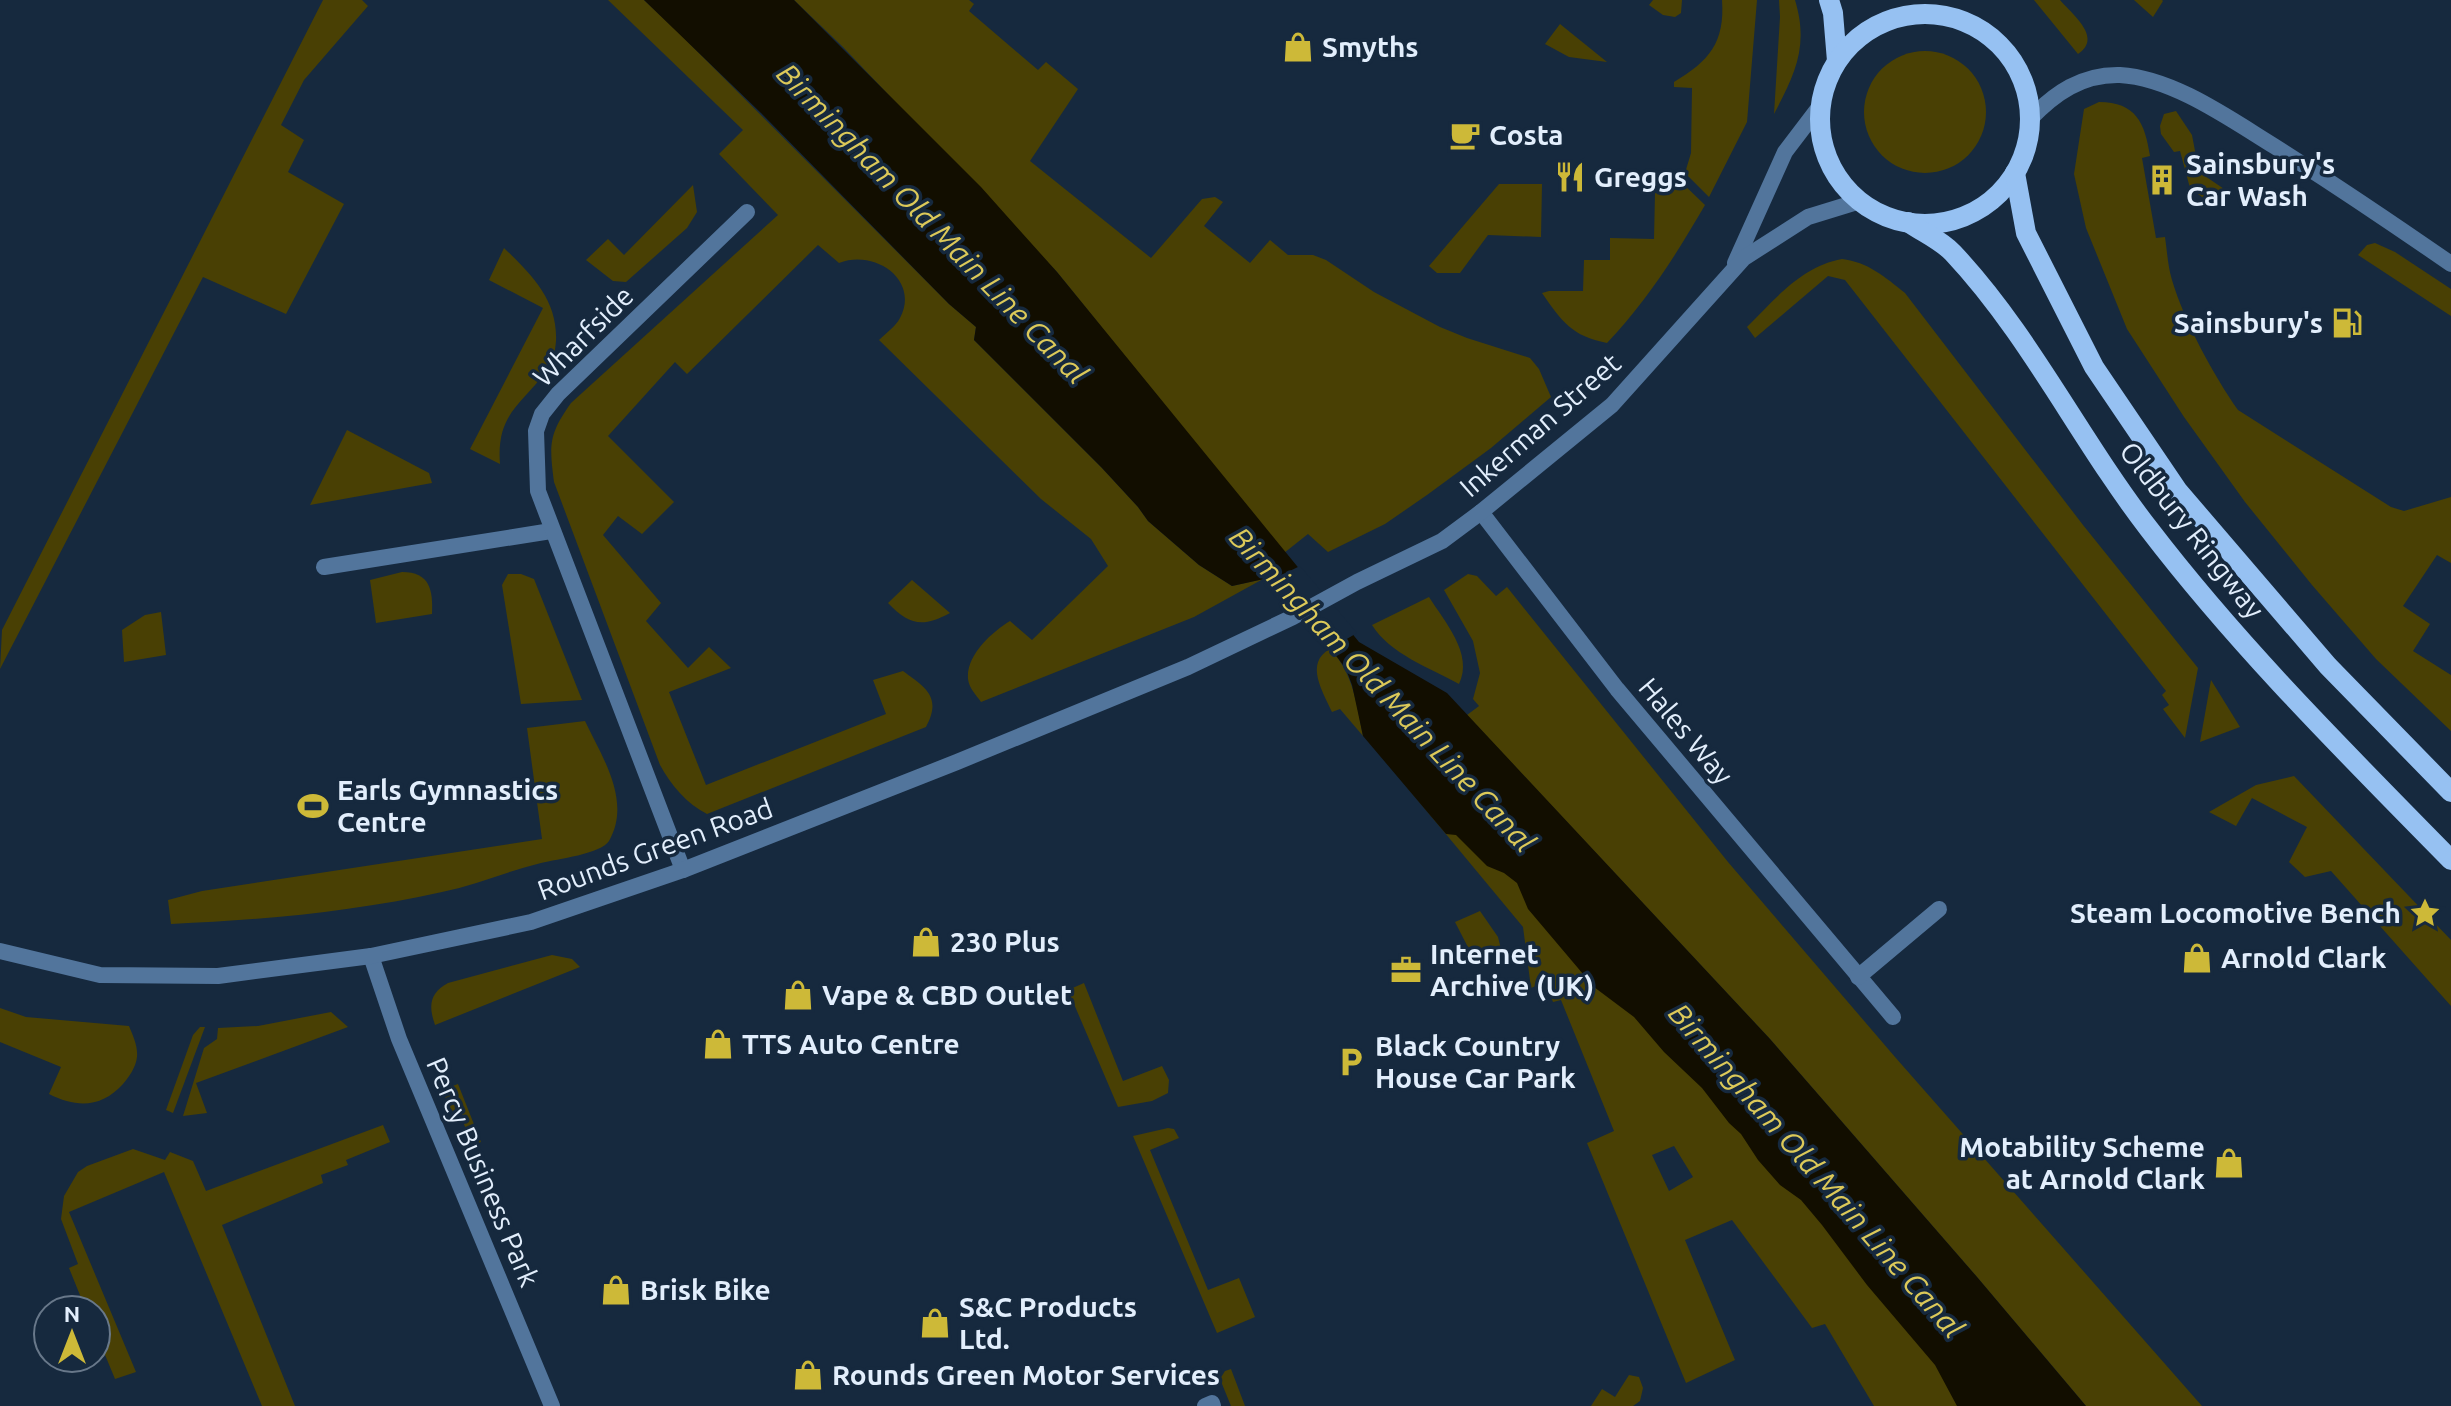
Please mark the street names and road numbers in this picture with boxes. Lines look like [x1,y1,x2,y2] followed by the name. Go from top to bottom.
[526,279,639,392] street label: Wharfside
[1453,347,1626,503] street label: Inkerman Street
[2114,435,2271,624] street label: Oldbury Ringway
[1633,672,1740,790] street label: Hales Way
[533,792,777,905] street label: Rounds Green Road
[421,1053,546,1291] street label: Percy Business Park

